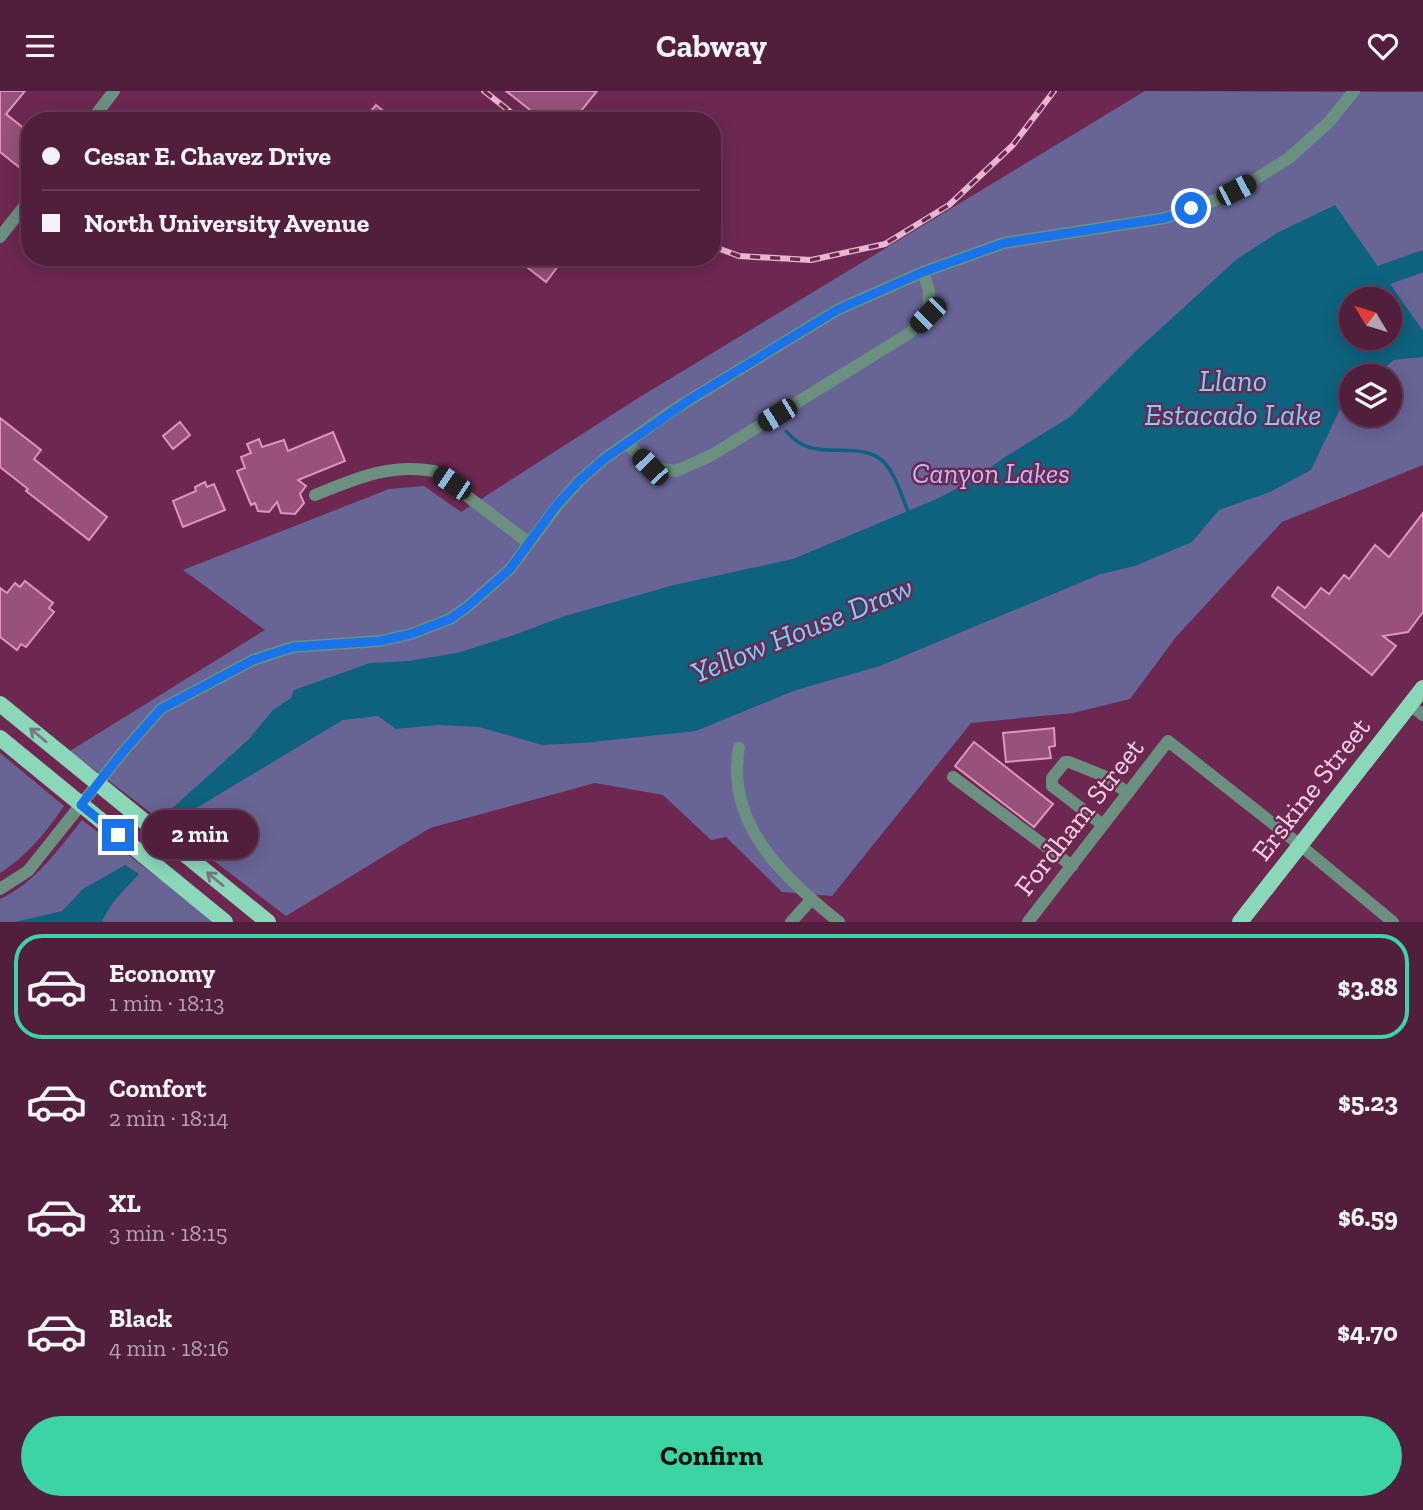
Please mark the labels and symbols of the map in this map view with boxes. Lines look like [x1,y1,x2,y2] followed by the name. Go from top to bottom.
[1213,171,1260,209] car
[1175,192,1207,224] route start
[1339,287,1402,350] north arrow
[906,293,951,337] car
[1145,363,1321,433] water label: Llano Estacado Lake
[754,395,801,435] car
[628,445,673,489] car
[912,457,1070,490] park label: Canyon Lakes
[429,463,476,503] car
[686,569,918,691] water label: Yellow House Draw
[1245,711,1377,867] street label: Erskine Street
[30,728,48,743] one-way arrow
[1007,731,1151,902] street label: Fordham Street
[142,811,258,859] callout: 2 min
[102,819,134,851] route end
[206,871,224,887] one-way arrow

